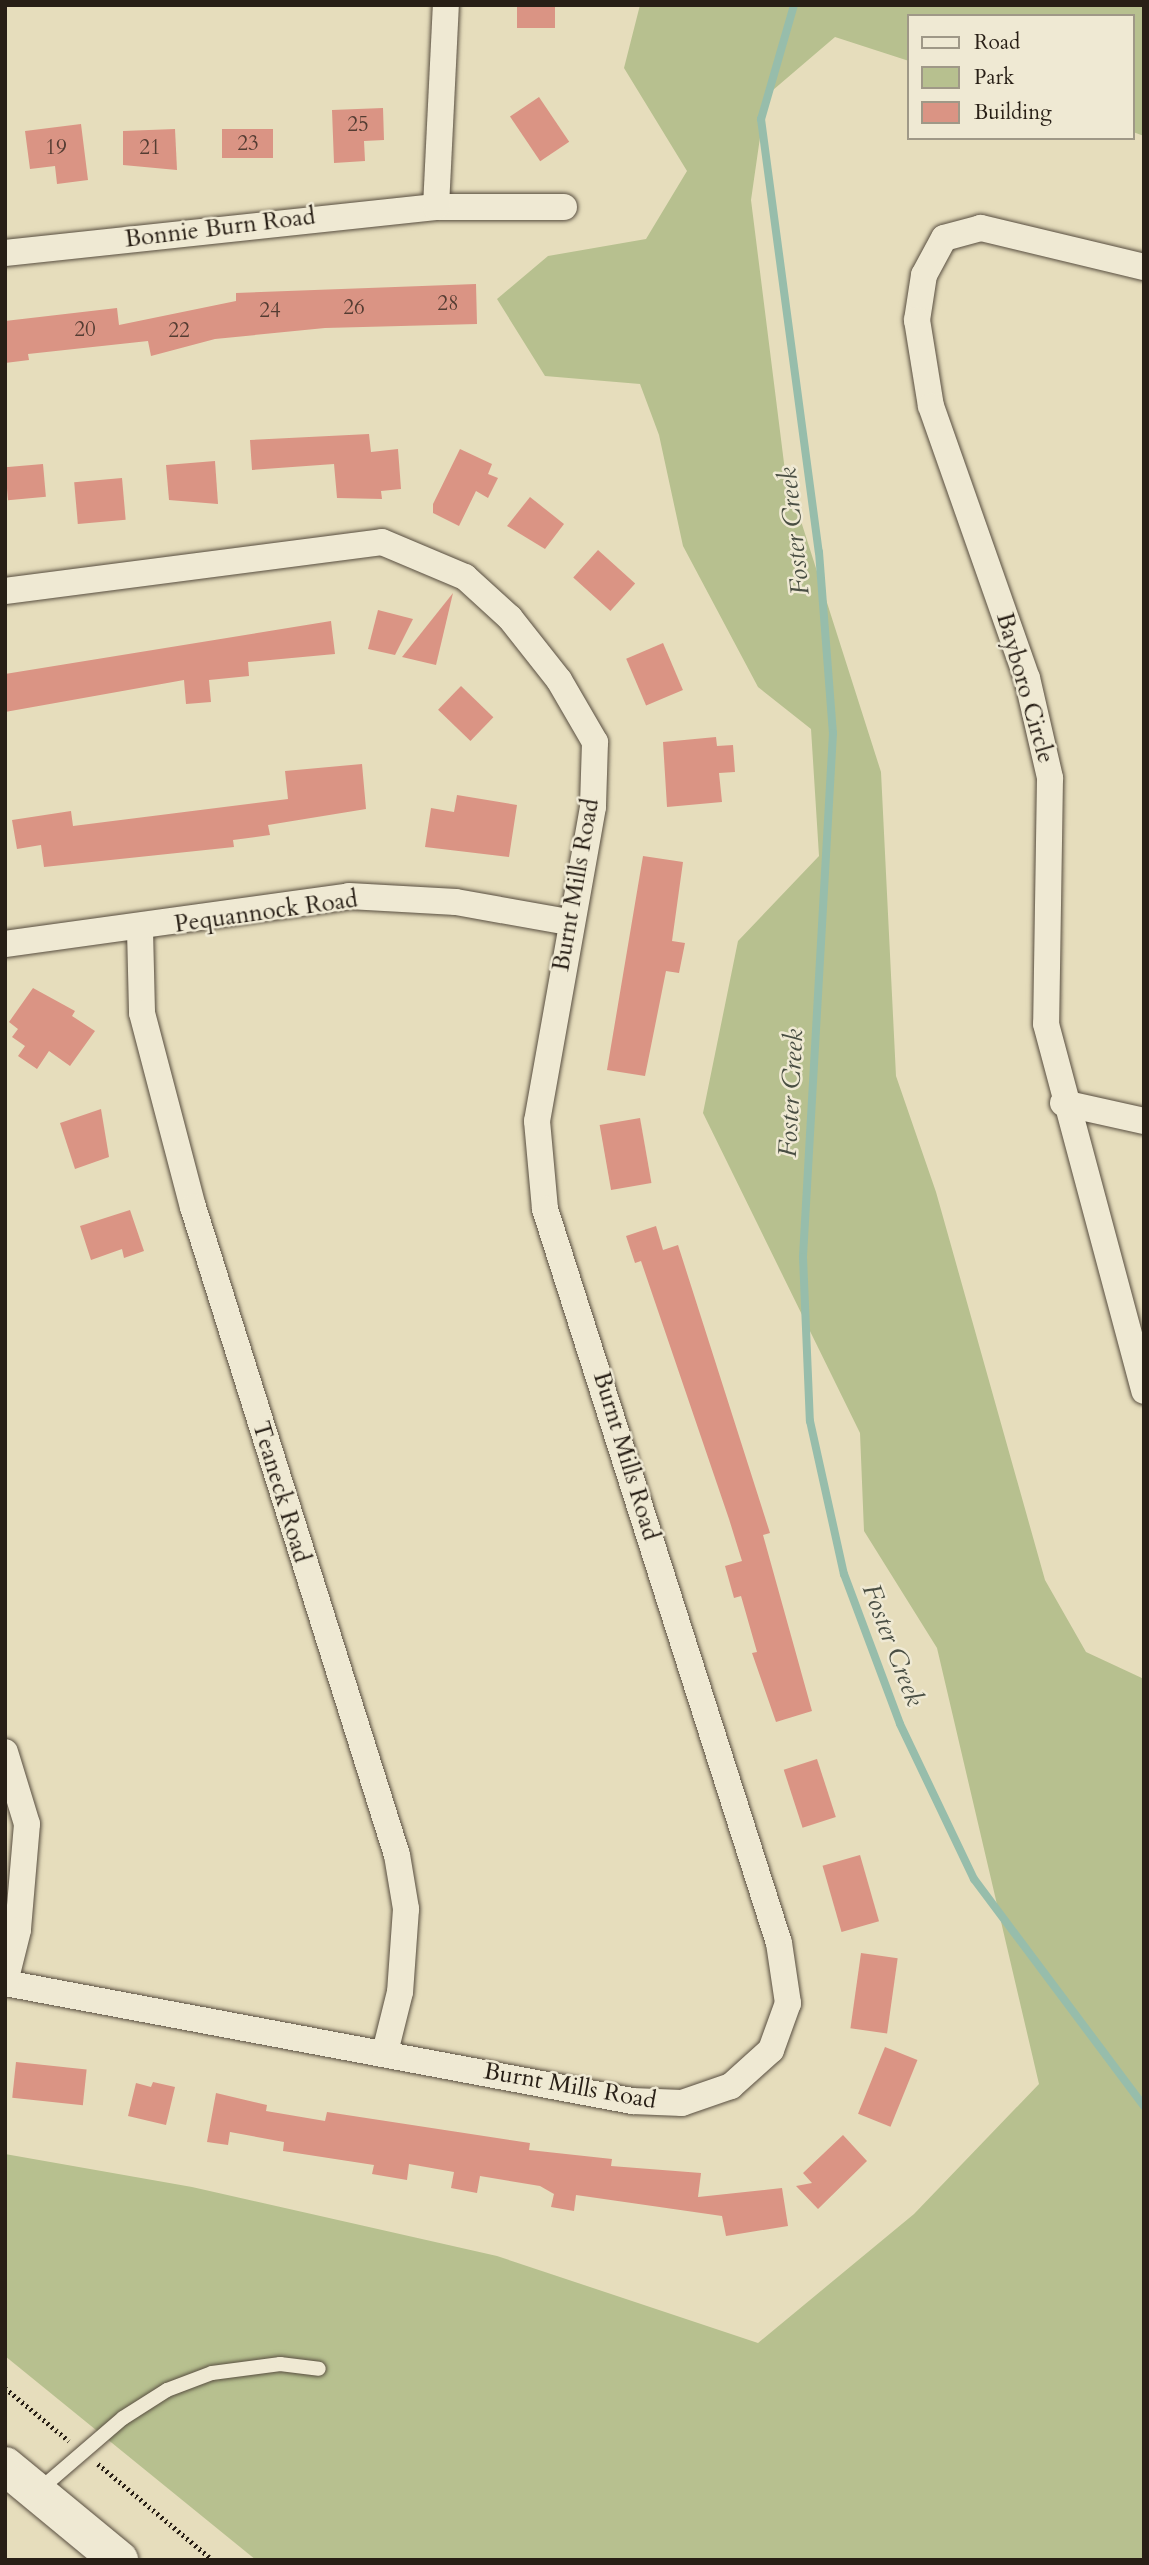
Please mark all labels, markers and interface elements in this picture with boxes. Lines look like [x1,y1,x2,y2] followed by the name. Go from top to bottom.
[908,14,1135,140] legend
[974,28,1020,57] text: Road
[974,63,1014,92] text: Park
[974,98,1052,127] text: Building
[347,112,369,138] house number: 25
[237,131,259,157] house number: 23
[45,135,67,161] house number: 19
[139,135,161,161] house number: 21
[123,202,317,254] street label: Bonnie Burn Road
[437,291,459,317] house number: 28
[343,295,365,321] house number: 26
[259,298,281,324] house number: 24
[74,317,96,343] house number: 20
[168,318,190,344] house number: 22
[772,466,816,596] water label: Foster Creek
[990,609,1060,767] street label: Bayboro Circle
[547,796,605,974] street label: Burnt Mills Road
[173,885,359,939] street label: Pequannock Road
[772,1028,810,1158] water label: Foster Creek
[587,1368,665,1544] street label: Burnt Mills Road
[246,1418,316,1566] street label: Teaneck Road
[855,1580,931,1710] water label: Foster Creek
[481,2057,659,2115] street label: Burnt Mills Road

